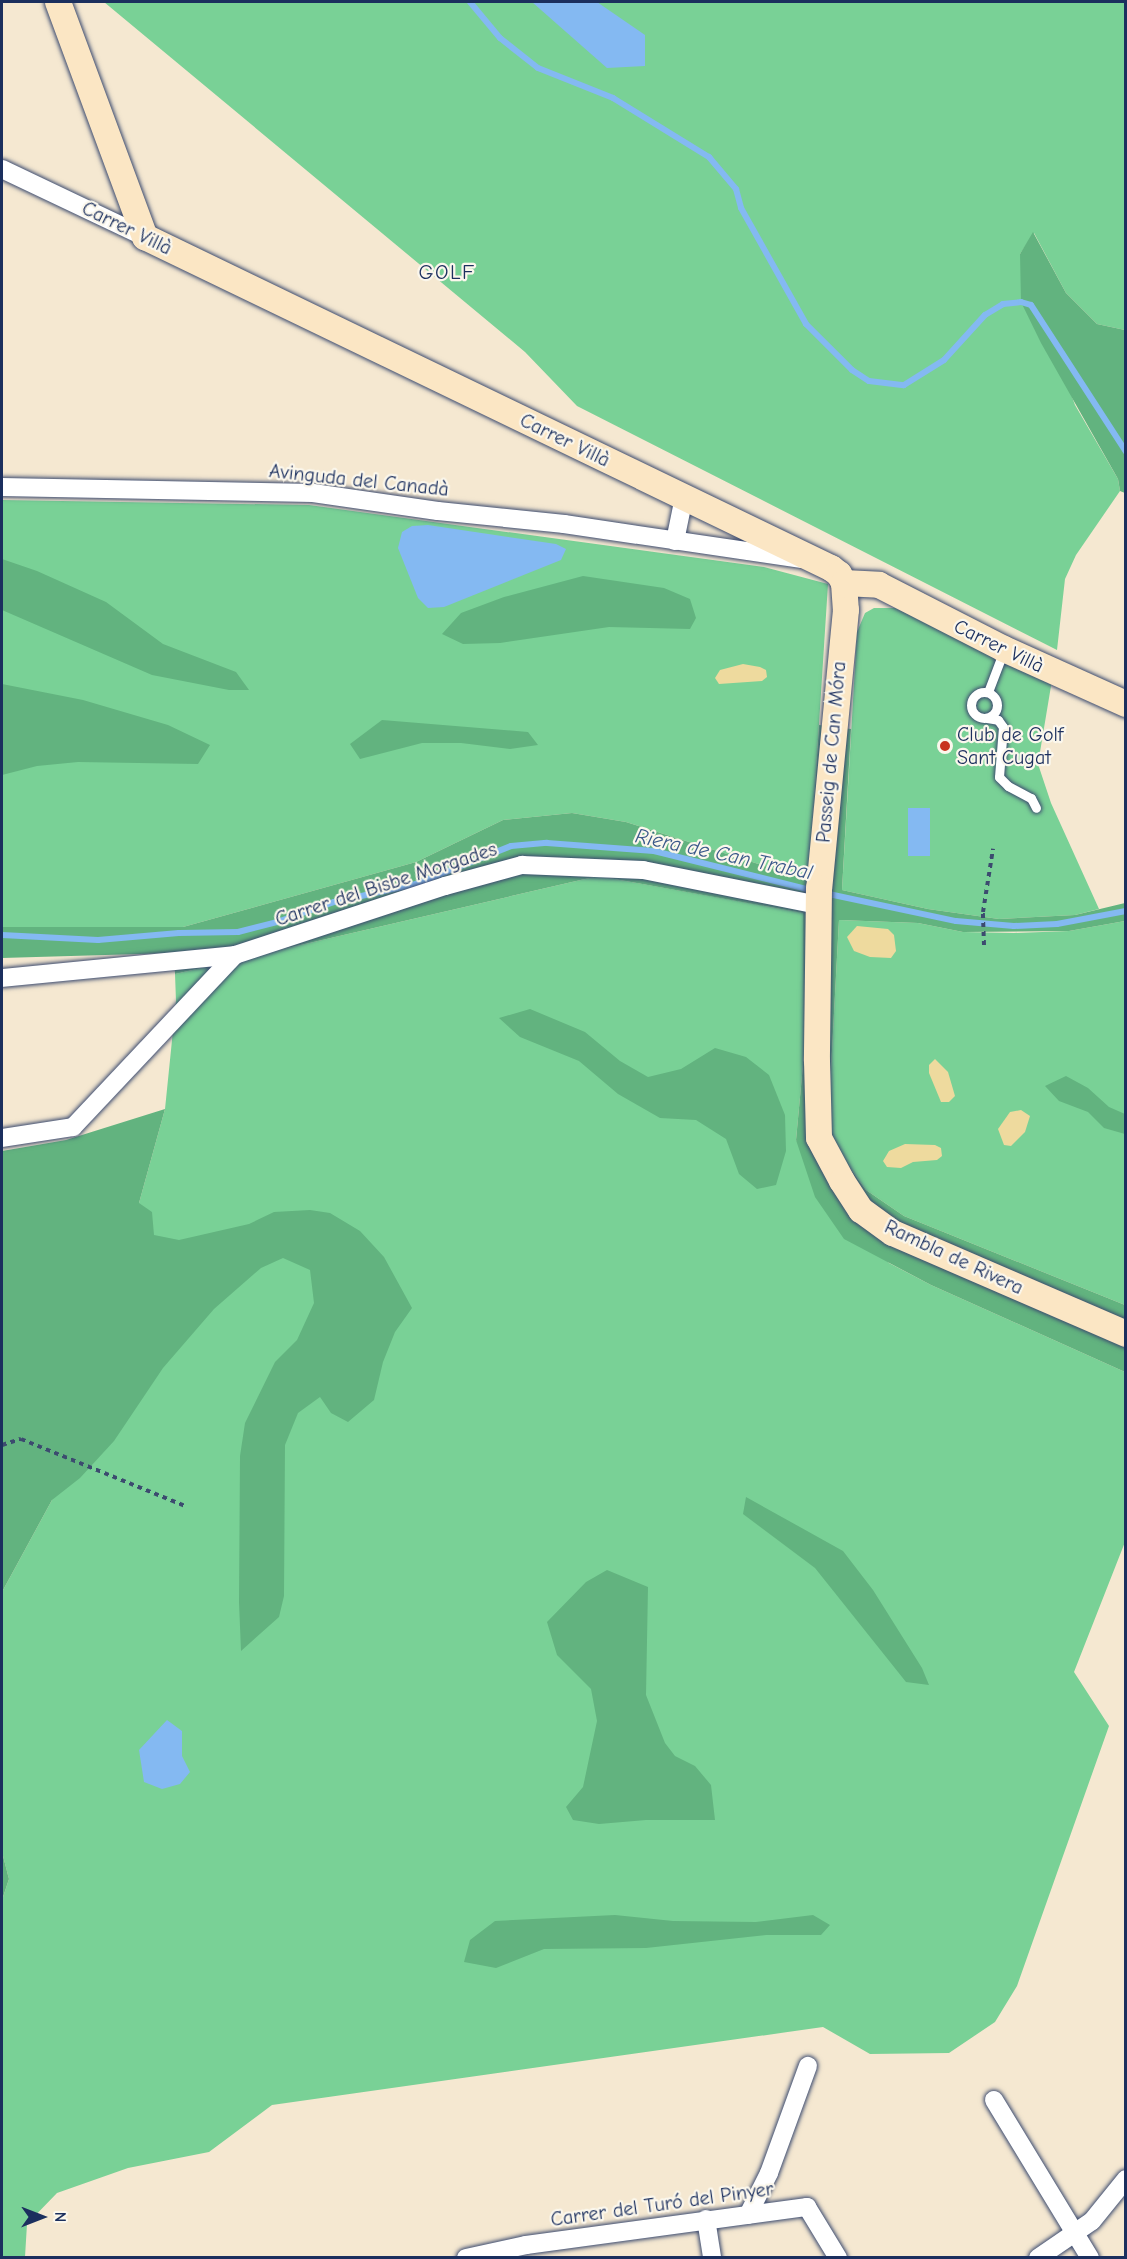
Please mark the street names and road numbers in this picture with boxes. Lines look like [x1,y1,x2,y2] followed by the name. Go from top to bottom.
[78,196,176,260] street label: Carrer Villà
[516,408,614,472] street label: Carrer Villà
[268,459,450,501] street label: Avinguda del Canadà
[950,614,1048,678] street label: Carrer Villà
[811,660,851,844] street label: Passeig de Can Móra
[272,837,500,931] street label: Carrer del Bisbe Morgades
[881,1214,1027,1300] street label: Rambla de Rivera
[549,2176,775,2232] street label: Carrer del Turó del Pinyer

